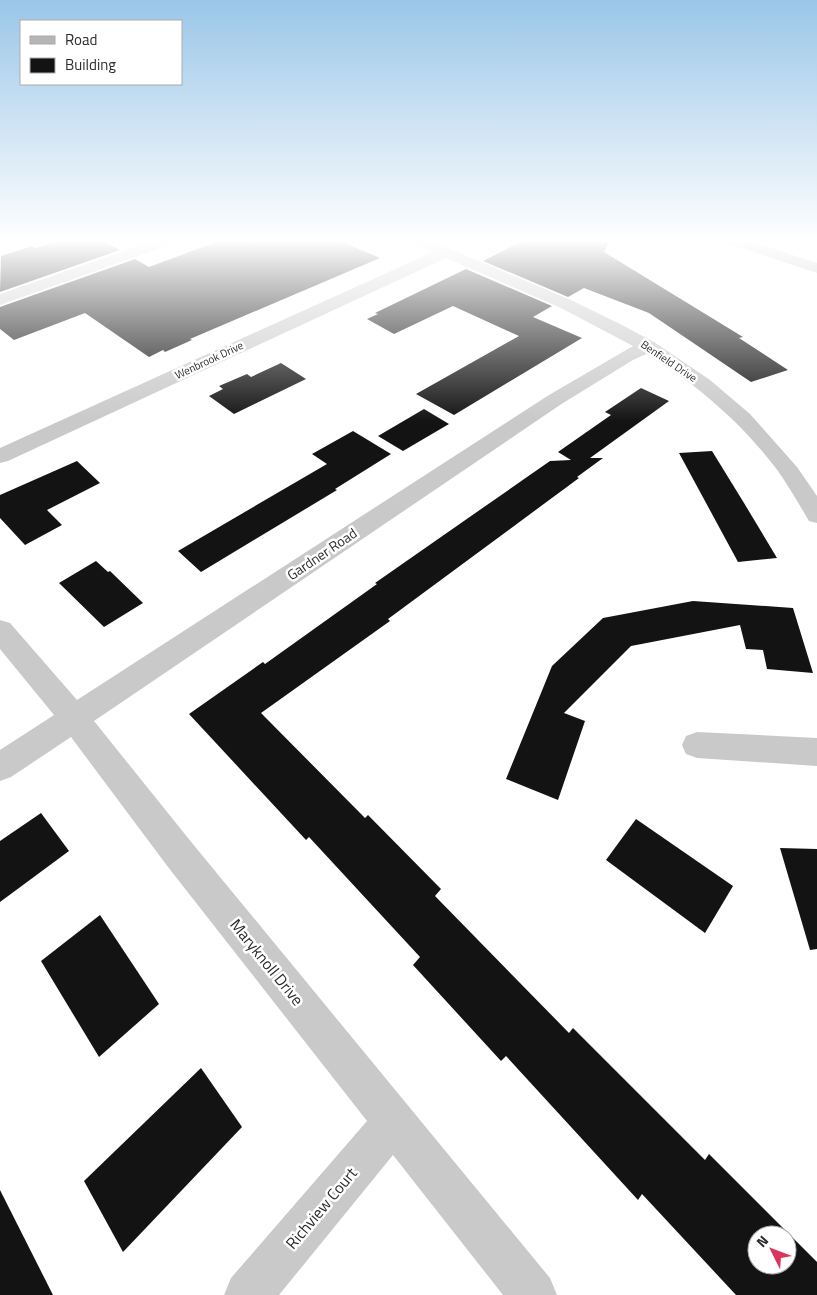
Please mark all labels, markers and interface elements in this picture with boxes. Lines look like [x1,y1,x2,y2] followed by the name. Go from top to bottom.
[20,20,182,85] legend
[65,28,97,51] text: Road
[65,53,116,76] text: Building
[638,336,701,386] street label: Benfield Drive
[172,337,246,383] street label: Wenbrook Drive
[282,522,361,585] street label: Gardner Road
[225,914,309,1010] street label: Maryknoll Drive
[280,1162,363,1254] street label: Richview Court
[747,1225,797,1275] north arrow
[751,1230,773,1252] text: N

